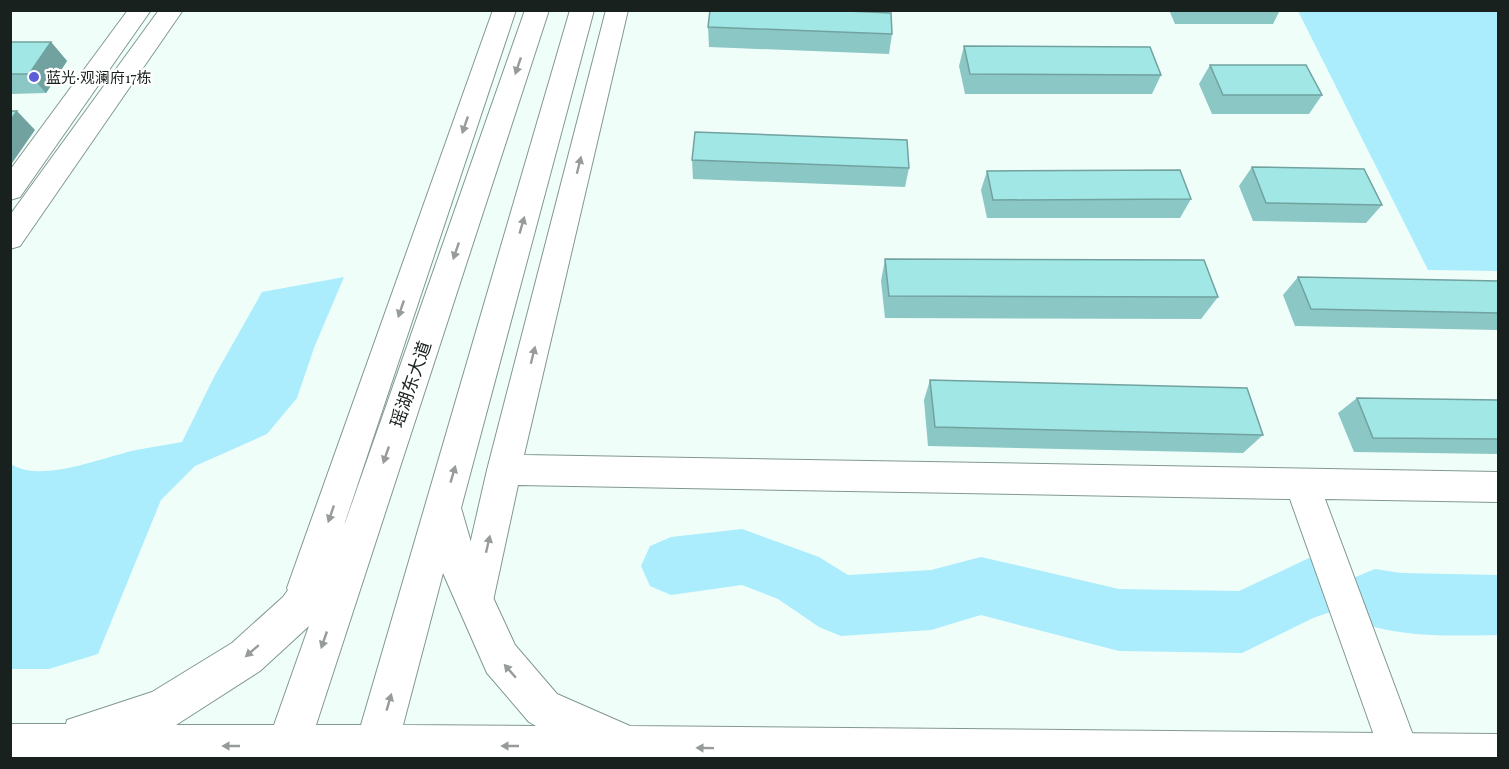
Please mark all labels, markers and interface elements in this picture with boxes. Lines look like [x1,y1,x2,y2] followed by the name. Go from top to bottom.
[513,57,522,75] one-way arrow
[46,67,152,87] place label: 蓝光·观澜府17栋
[27,70,41,84] marker: 蓝光·观澜府17栋
[460,116,470,134] one-way arrow
[574,156,584,174] one-way arrow
[518,216,527,234] one-way arrow
[450,242,460,260] one-way arrow
[396,301,406,319] one-way arrow
[384,338,436,430] street label: 瑶湖东大道
[528,345,538,364] one-way arrow
[381,446,391,464] one-way arrow
[449,465,458,483] one-way arrow
[325,505,335,523] one-way arrow
[483,535,493,554] one-way arrow
[319,631,328,649] one-way arrow
[245,644,260,657] one-way arrow
[504,663,517,679] one-way arrow
[385,693,394,711] one-way arrow
[222,741,241,751] one-way arrow
[501,741,520,751] one-way arrow
[696,743,715,753] one-way arrow

